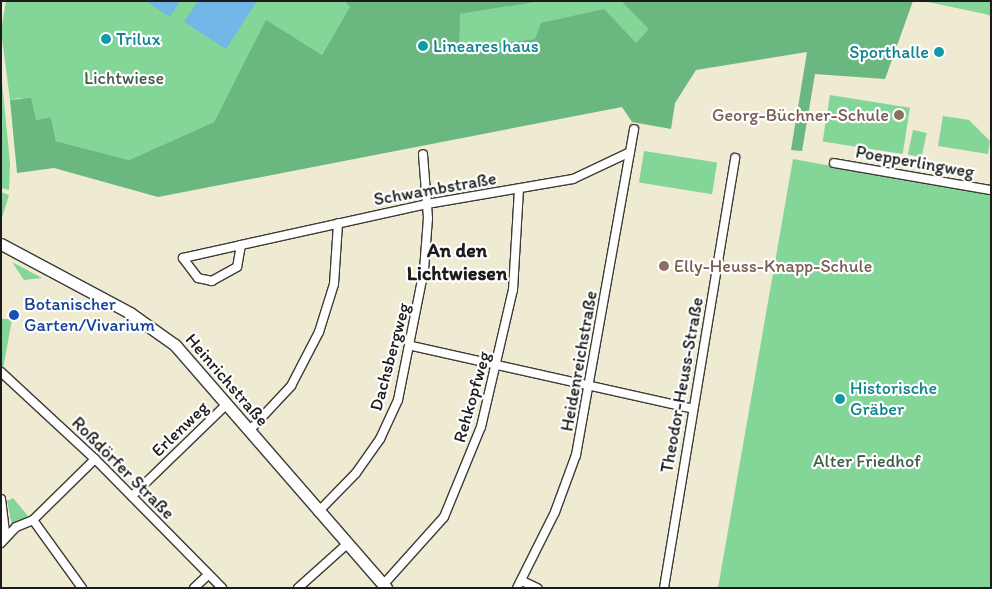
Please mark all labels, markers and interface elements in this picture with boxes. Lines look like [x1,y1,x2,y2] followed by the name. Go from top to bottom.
[116,28,160,50] place label: Trilux
[100,33,112,45] marker: Trilux
[433,35,539,57] place label: Lineares haus
[417,40,429,52] marker: Lineares haus
[849,41,929,63] place label: Sporthalle
[933,46,945,58] marker: Sporthalle
[84,67,164,89] park label: Lichtwiese
[712,104,889,126] place label: Georg-Büchner-Schule
[893,109,905,121] marker: Georg-Büchner-Schule
[854,141,976,183] street label: Poepperlingweg
[372,168,498,210] street label: Schwambstraße
[407,239,507,286] district label: An den Lichtwiesen
[674,255,872,277] place label: Elly-Heuss-Knapp-Schule
[658,260,670,272] marker: Elly-Heuss-Knapp-Schule
[556,289,602,433] street label: Heidenreichstraße
[24,294,155,336] place label: Botanischer Garten/Vivarium
[656,296,708,474] street label: Theodor-Heuss-Straße
[365,301,415,413] street label: Dachsbergweg
[8,309,20,321] marker: Botanischer Garten/Vivarium
[181,329,273,431] street label: Heinrichstraße
[449,349,495,445] street label: Rehkopfweg
[850,378,937,420] place label: Historische Gräber
[834,393,846,405] marker: Historische Gräber
[147,397,213,461] street label: Erlenweg
[67,412,179,524] street label: Roßdörfer Straße
[813,450,921,472] park label: Alter Friedhof

